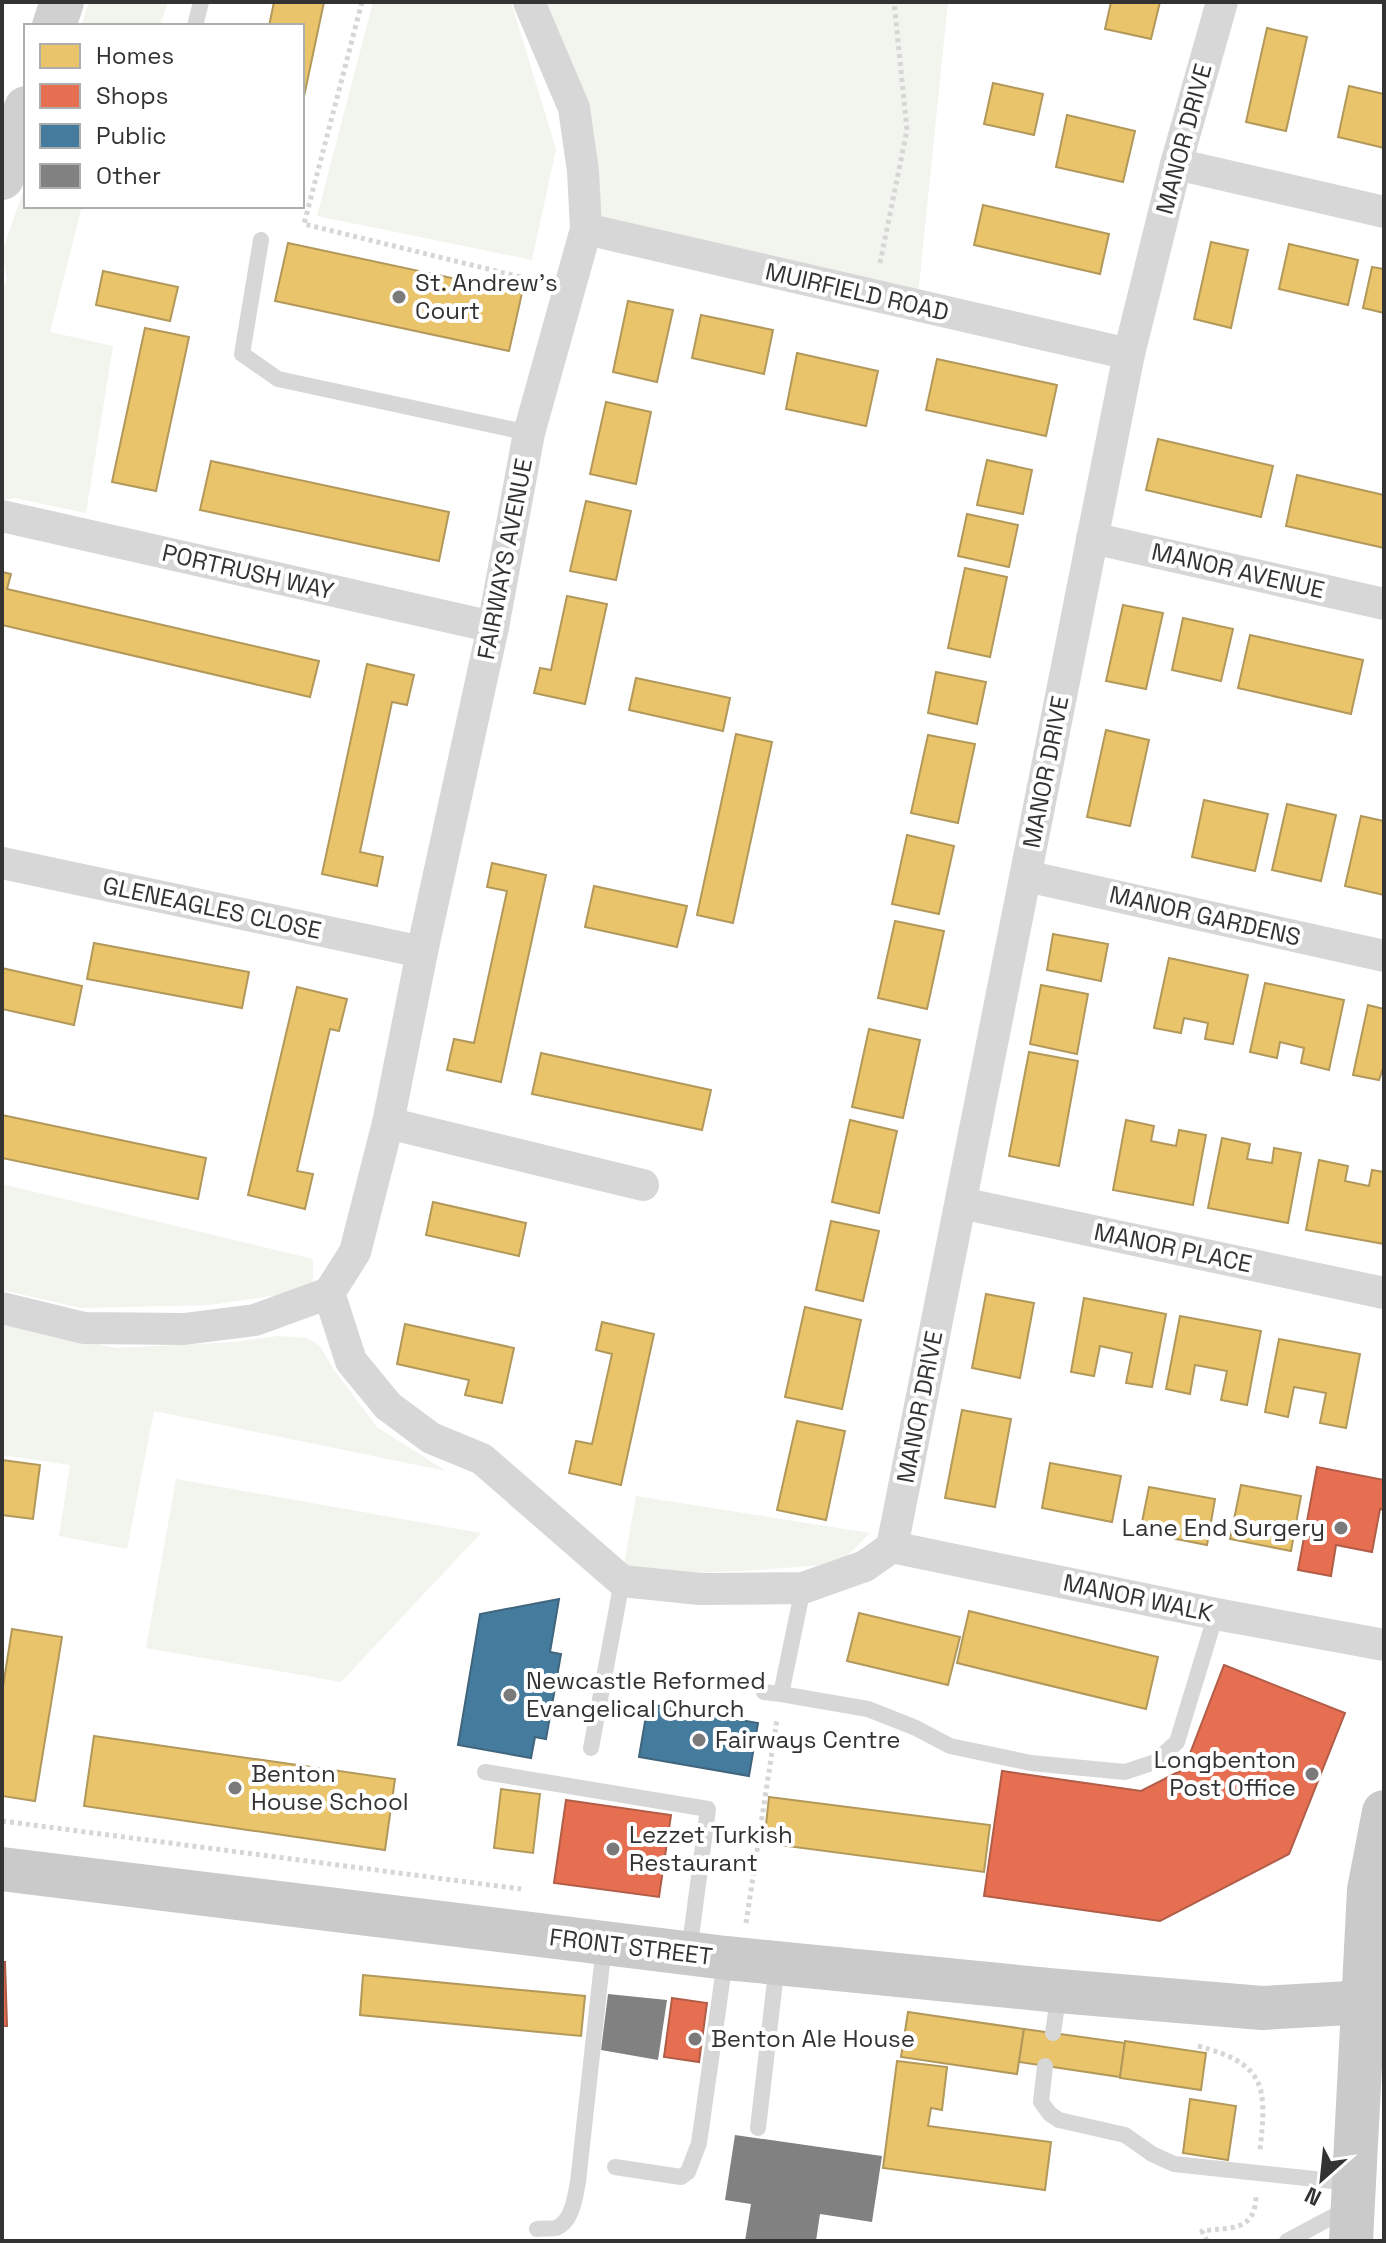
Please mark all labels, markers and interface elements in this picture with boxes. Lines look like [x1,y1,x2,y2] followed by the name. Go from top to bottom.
[24,24,304,208] legend
[96,40,174,71] text: Homes
[1149,60,1218,217] street label: MANOR DRIVE
[96,80,168,111] text: Shops
[96,120,167,151] text: Public
[96,160,161,191] text: Other
[762,255,952,328] street label: MUIRFIELD ROAD
[415,267,558,326] place label: St. Andrew’s Court
[390,288,408,306] marker: St. Andrew’s Court
[470,456,539,662] street label: FAIRWAYS AVENUE
[1149,536,1328,605] street label: MANOR AVENUE
[159,537,337,606] street label: PORTRUSH WAY
[1016,693,1075,851] street label: MANOR DRIVE
[100,869,324,946] street label: GLENEAGLES CLOSE
[1106,878,1304,953] street label: MANOR GARDENS
[1091,1216,1255,1279] street label: MANOR PLACE
[890,1328,949,1486] street label: MANOR DRIVE
[1122,1512,1325,1543] place label: Lane End Surgery
[1332,1519,1350,1537] marker: Lane End Surgery
[1060,1567,1216,1629] street label: MANOR WALK
[526,1665,766,1724] place label: Newcastle Reformed Evangelical Church
[501,1686,519,1704] marker: Newcastle Reformed Evangelical Church
[715,1724,900,1755] place label: Fairways Centre
[690,1731,708,1749] marker: Fairways Centre
[1154,1744,1296,1803] place label: Longbenton Post Office
[251,1758,409,1817] place label: Benton House School
[1303,1765,1321,1783] marker: Longbenton Post Office
[226,1779,244,1797] marker: Benton House School
[629,1819,793,1878] place label: Lezzet Turkish Restaurant
[604,1840,622,1858] marker: Lezzet Turkish Restaurant
[548,1921,714,1972] street label: FRONT STREET
[711,2023,915,2054] place label: Benton Ale House
[686,2030,704,2048] marker: Benton Ale House
[1282,2139,1362,2219] north arrow
[1300,2181,1326,2213] text: N

